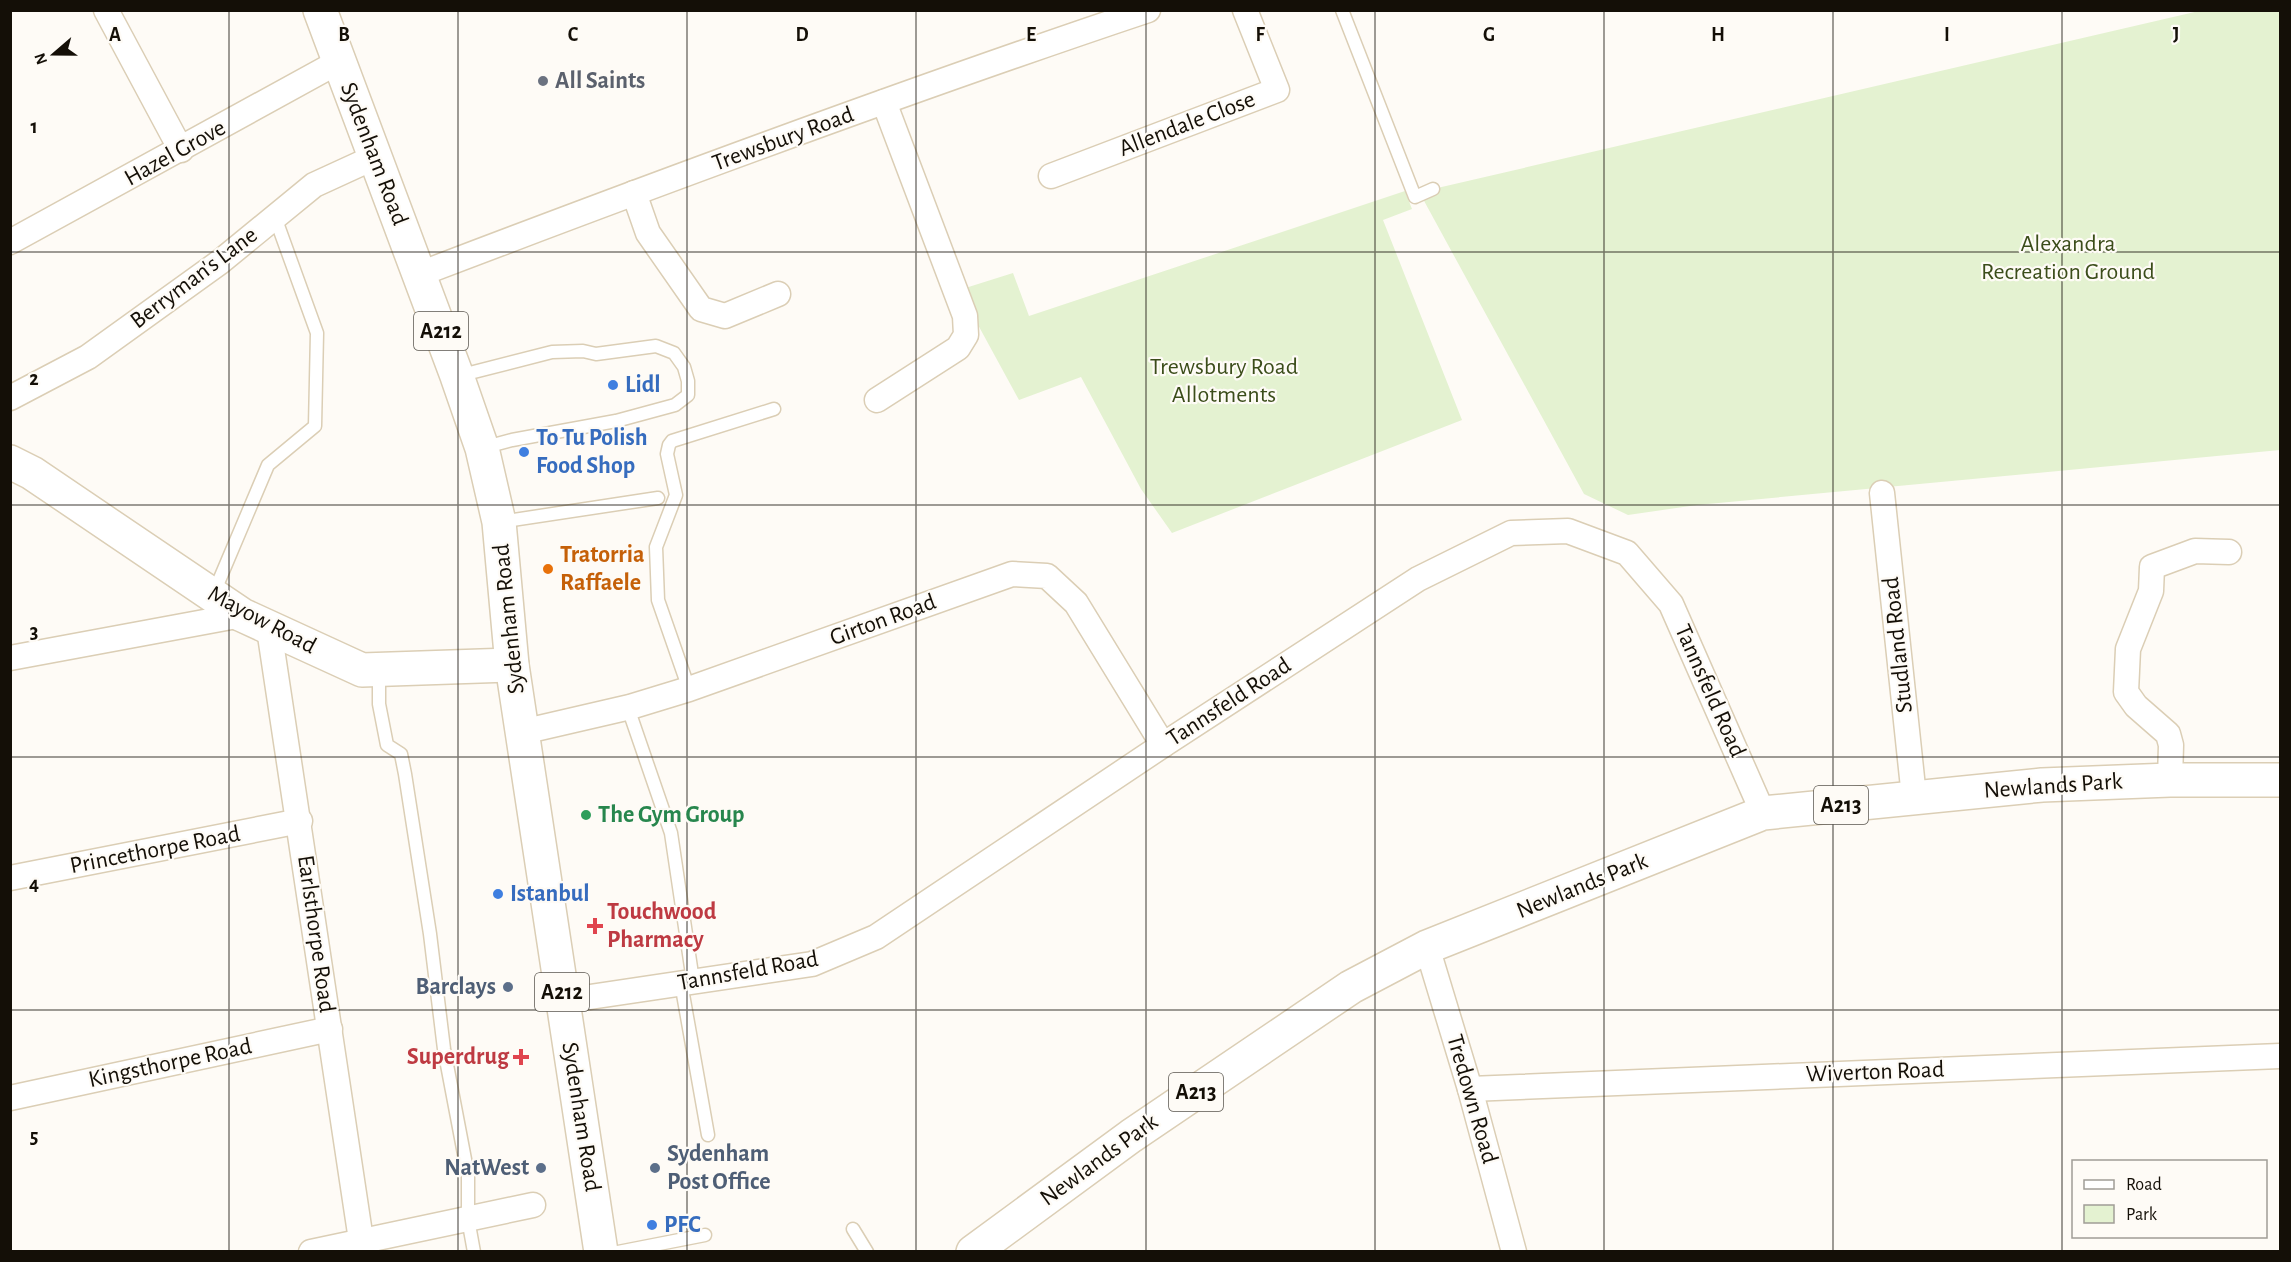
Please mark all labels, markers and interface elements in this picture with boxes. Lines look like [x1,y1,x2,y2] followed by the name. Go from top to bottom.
[24,24,84,84] north arrow
[109,25,121,45] text: A
[338,25,350,45] text: B
[568,25,579,45] text: C
[795,25,809,45] text: D
[1026,25,1036,45] text: E
[1255,25,1265,45] text: F
[1483,25,1495,45] text: G
[1711,25,1725,45] text: H
[1944,25,1950,45] text: I
[2173,25,2179,45] text: J
[31,51,50,67] text: N
[555,69,645,93] place label: All Saints
[536,74,550,88] marker: All Saints
[336,79,412,229] street label: Sydenham Road
[1116,87,1258,161] street label: Allendale Close
[709,102,857,176] street label: Trewsbury Road
[120,115,230,191] street label: Hazel Grove
[30,117,38,137] text: 1
[126,223,262,333] street label: Berryman's Lane
[1981,232,2155,284] park label: Alexandra Recreation Ground
[414,312,468,350] road number: A212
[1150,355,1298,407] park label: Trewsbury Road Allotments
[29,369,39,389] text: 2
[625,373,661,397] place label: Lidl
[606,378,620,392] marker: Lidl
[536,426,648,478] place label: To Tu Polish Food Shop
[517,445,531,459] marker: To Tu Polish Food Shop
[489,543,529,695] street label: Sydenham Road
[560,543,645,595] place label: Tratorria Raffaele
[541,562,555,576] marker: Tratorria Raffaele
[1879,576,1917,714] street label: Studland Road
[204,582,320,658] street label: Mayow Road
[827,590,939,650] street label: Girton Road
[1670,621,1750,761] street label: Tannsfeld Road
[30,622,38,642] text: 3
[1163,653,1295,751] street label: Tannsfeld Road
[1983,769,2123,803] street label: Newlands Park
[1814,786,1868,824] road number: A213
[598,803,745,827] place label: The Gym Group
[579,808,593,822] marker: The Gym Group
[68,822,242,878] street label: Princethorpe Road
[1513,849,1651,923] street label: Newlands Park
[293,854,339,1014] street label: Earlsthorpe Road
[29,874,39,894] text: 4
[510,882,590,906] place label: Istanbul
[491,887,505,901] marker: Istanbul
[607,900,717,952] place label: Touchwood Pharmacy
[588,919,602,933] marker: Touchwood Pharmacy
[676,947,820,995] street label: Tannsfeld Road
[535,973,589,1011] road number: A212
[416,975,496,999] place label: Barclays
[501,980,515,994] marker: Barclays
[1442,1032,1502,1166] street label: Tredown Road
[86,1034,254,1092] street label: Kingsthorpe Road
[557,1041,605,1193] street label: Sydenham Road
[407,1045,510,1069] place label: Superdrug
[514,1050,528,1064] marker: Superdrug
[1805,1058,1945,1086] street label: Wiverton Road
[1169,1073,1223,1111] road number: A213
[1036,1109,1162,1211] street label: Newlands Park
[30,1127,38,1147] text: 5
[667,1142,771,1194] place label: Sydenham Post Office
[444,1156,529,1180] place label: NatWest
[2072,1160,2267,1238] legend
[534,1161,548,1175] marker: NatWest
[648,1161,662,1175] marker: Sydenham Post Office
[2126,1176,2162,1194] text: Road
[2126,1206,2158,1224] text: Park
[664,1213,701,1237] place label: PFC
[645,1218,659,1232] marker: PFC

